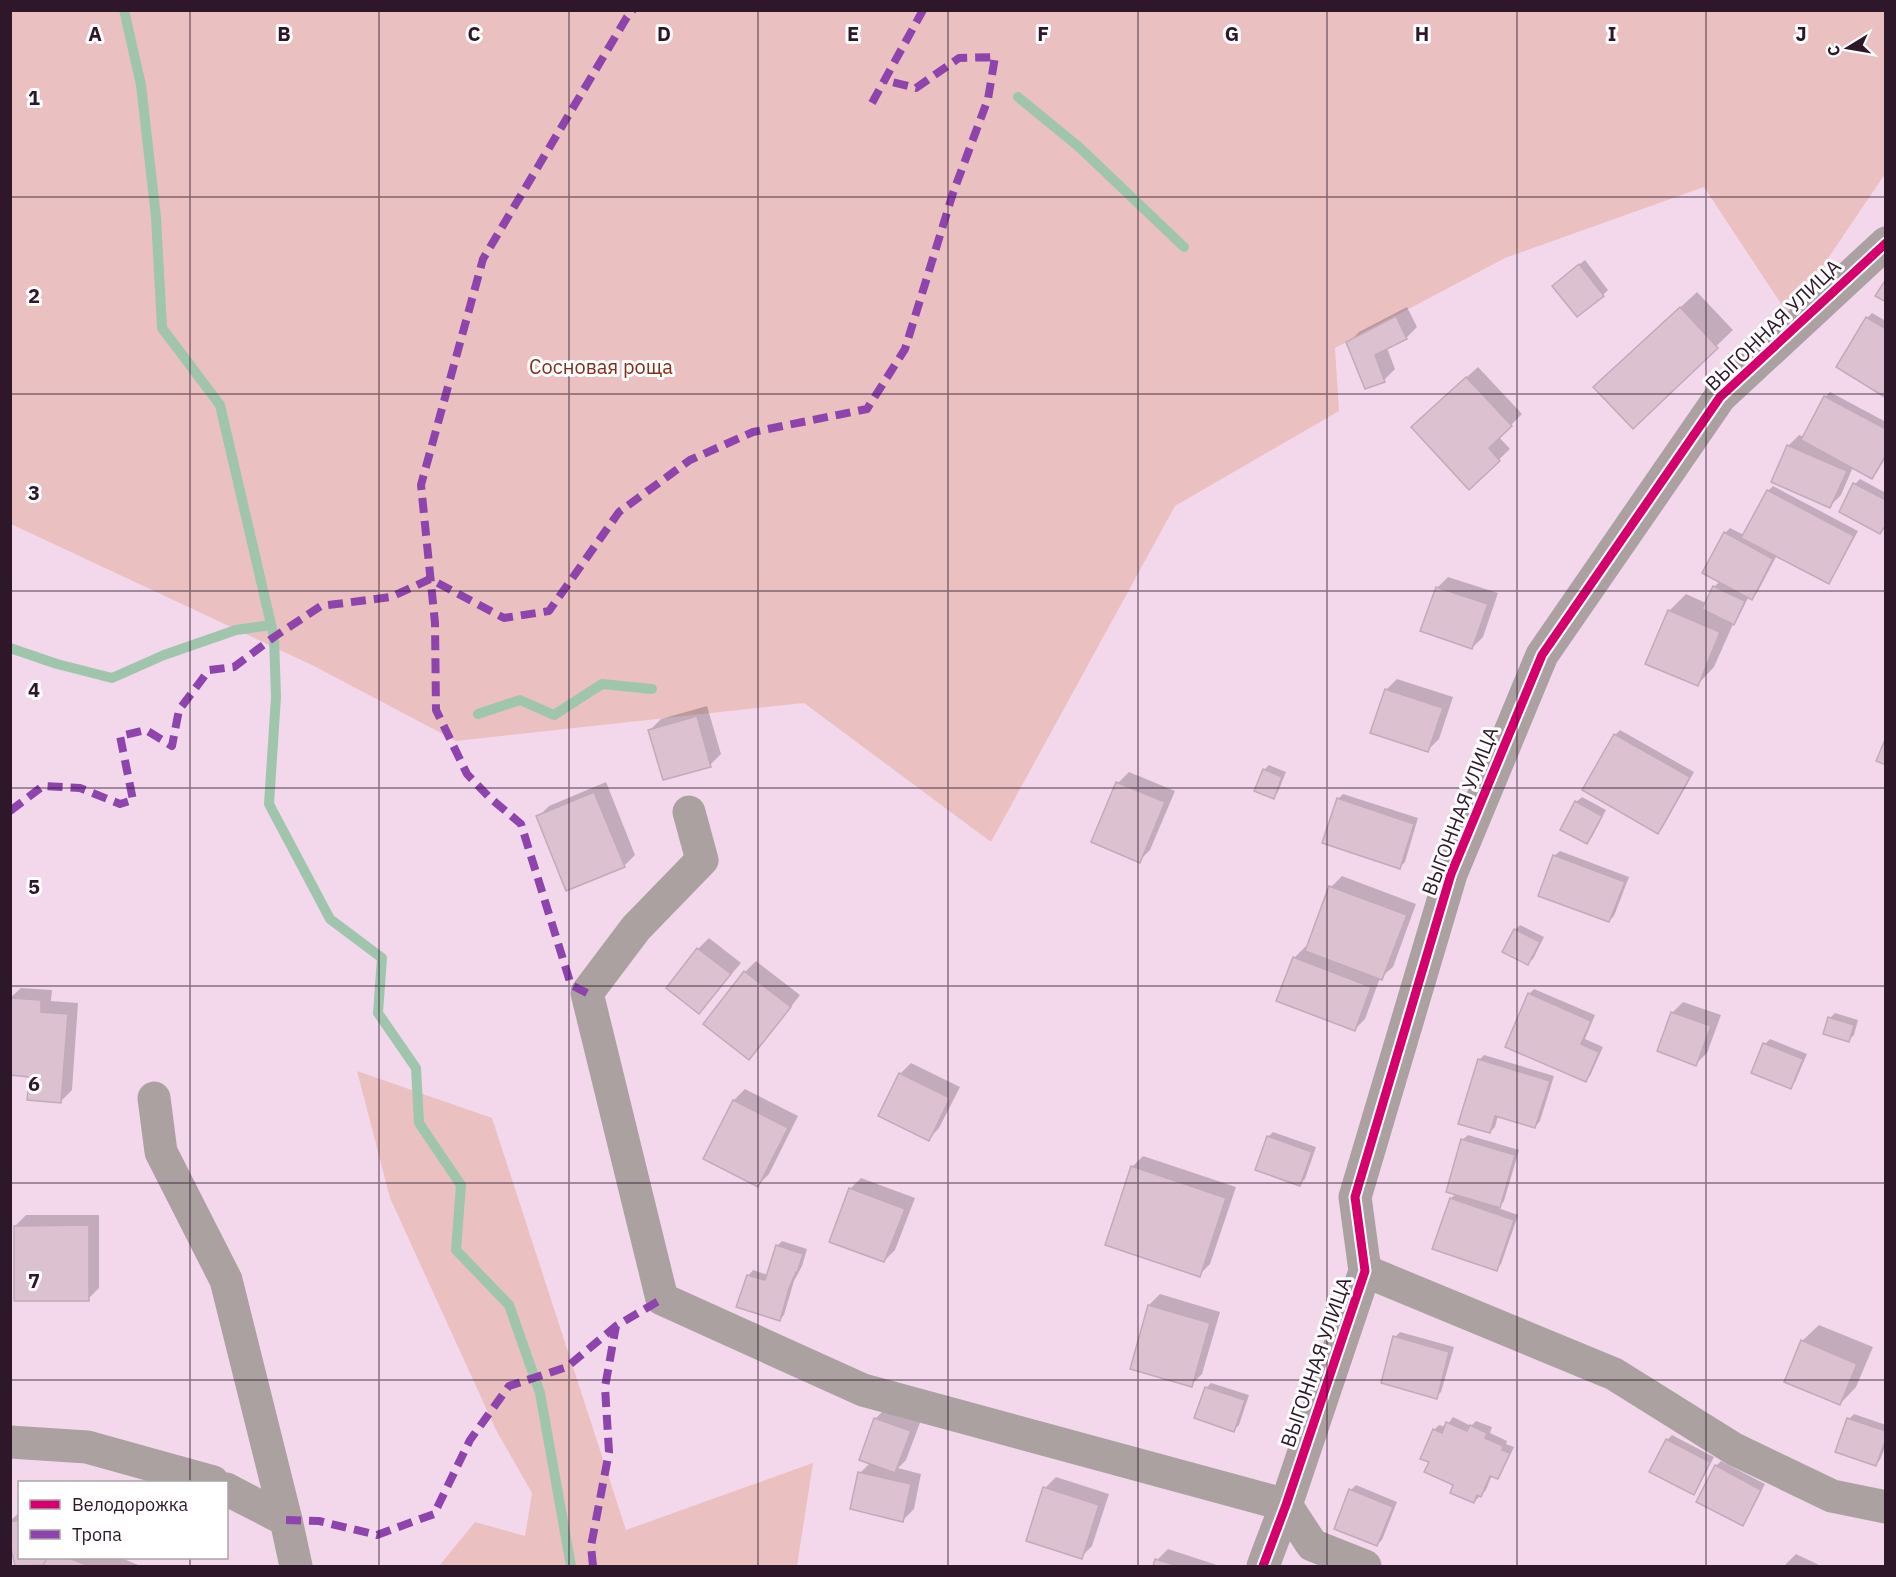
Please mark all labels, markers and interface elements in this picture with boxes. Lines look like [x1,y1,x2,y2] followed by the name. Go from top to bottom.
[1818,18,1878,78] north arrow
[88,20,102,47] text: A
[277,20,291,47] text: B
[467,20,481,47] text: C
[657,20,671,47] text: D
[847,20,859,47] text: E
[1037,20,1049,47] text: F
[1225,20,1239,47] text: G
[1415,20,1429,47] text: H
[1608,20,1616,47] text: I
[1795,20,1807,47] text: J
[1822,44,1844,58] text: С
[28,84,40,111] text: 1
[1699,253,1846,396] street label: ВЫГОННАЯ УЛИЦА
[28,282,40,309] text: 2
[529,353,673,380] park label: Сосновая роща
[28,479,40,506] text: 3
[28,676,40,703] text: 4
[1415,722,1504,899] street label: ВЫГОННАЯ УЛИЦА
[28,873,40,900] text: 5
[28,1070,40,1097] text: 6
[28,1267,40,1294] text: 7
[1274,1273,1357,1451] street label: ВЫГОННАЯ УЛИЦА
[18,1481,228,1559] legend
[72,1493,188,1516] text: Велодорожка
[72,1523,122,1546] text: Тропа

